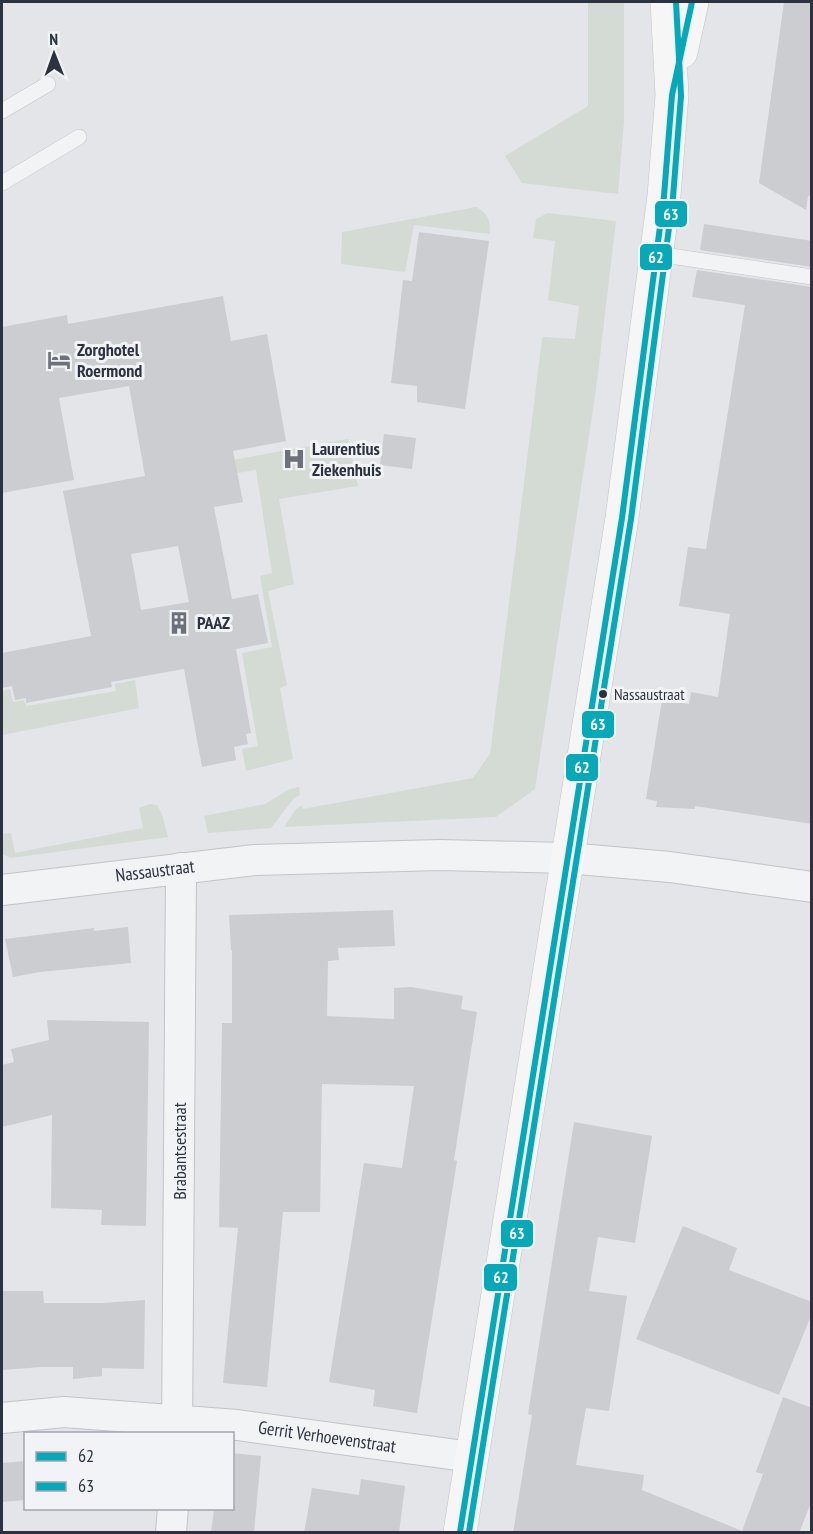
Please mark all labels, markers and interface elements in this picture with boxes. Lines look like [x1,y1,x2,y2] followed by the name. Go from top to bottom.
[24,24,84,84] north arrow
[49,29,58,49] text: N
[654,200,688,228] line badge: 63
[663,204,679,224] text: 63
[639,243,673,271] line badge: 62
[648,247,664,267] text: 62
[77,338,142,382] place label: Zorghotel Roermond
[46,347,72,373] hotel icon: Zorghotel Roermond
[312,437,381,481] place label: Laurentius Ziekenhuis
[281,446,307,472] hospital icon: Laurentius Ziekenhuis
[166,610,192,636] building icon: PAAZ
[197,611,230,634] place label: PAAZ
[614,684,685,704] place label: Nassaustraat
[597,688,609,700] marker: Nassaustraat
[581,710,615,739] line badge: 63
[590,714,606,734] text: 63
[565,753,599,782] line badge: 62
[574,757,590,777] text: 62
[114,854,196,887] street label: Nassaustraat
[168,1102,191,1200] street label: Brabantsestraat
[500,1219,534,1248] line badge: 63
[509,1223,525,1243] text: 63
[483,1263,518,1292] line badge: 62
[493,1267,509,1287] text: 62
[257,1415,397,1458] street label: Gerrit Verhoevenstraat
[24,1432,234,1510] legend
[78,1444,94,1467] text: 62
[78,1474,94,1497] text: 63

